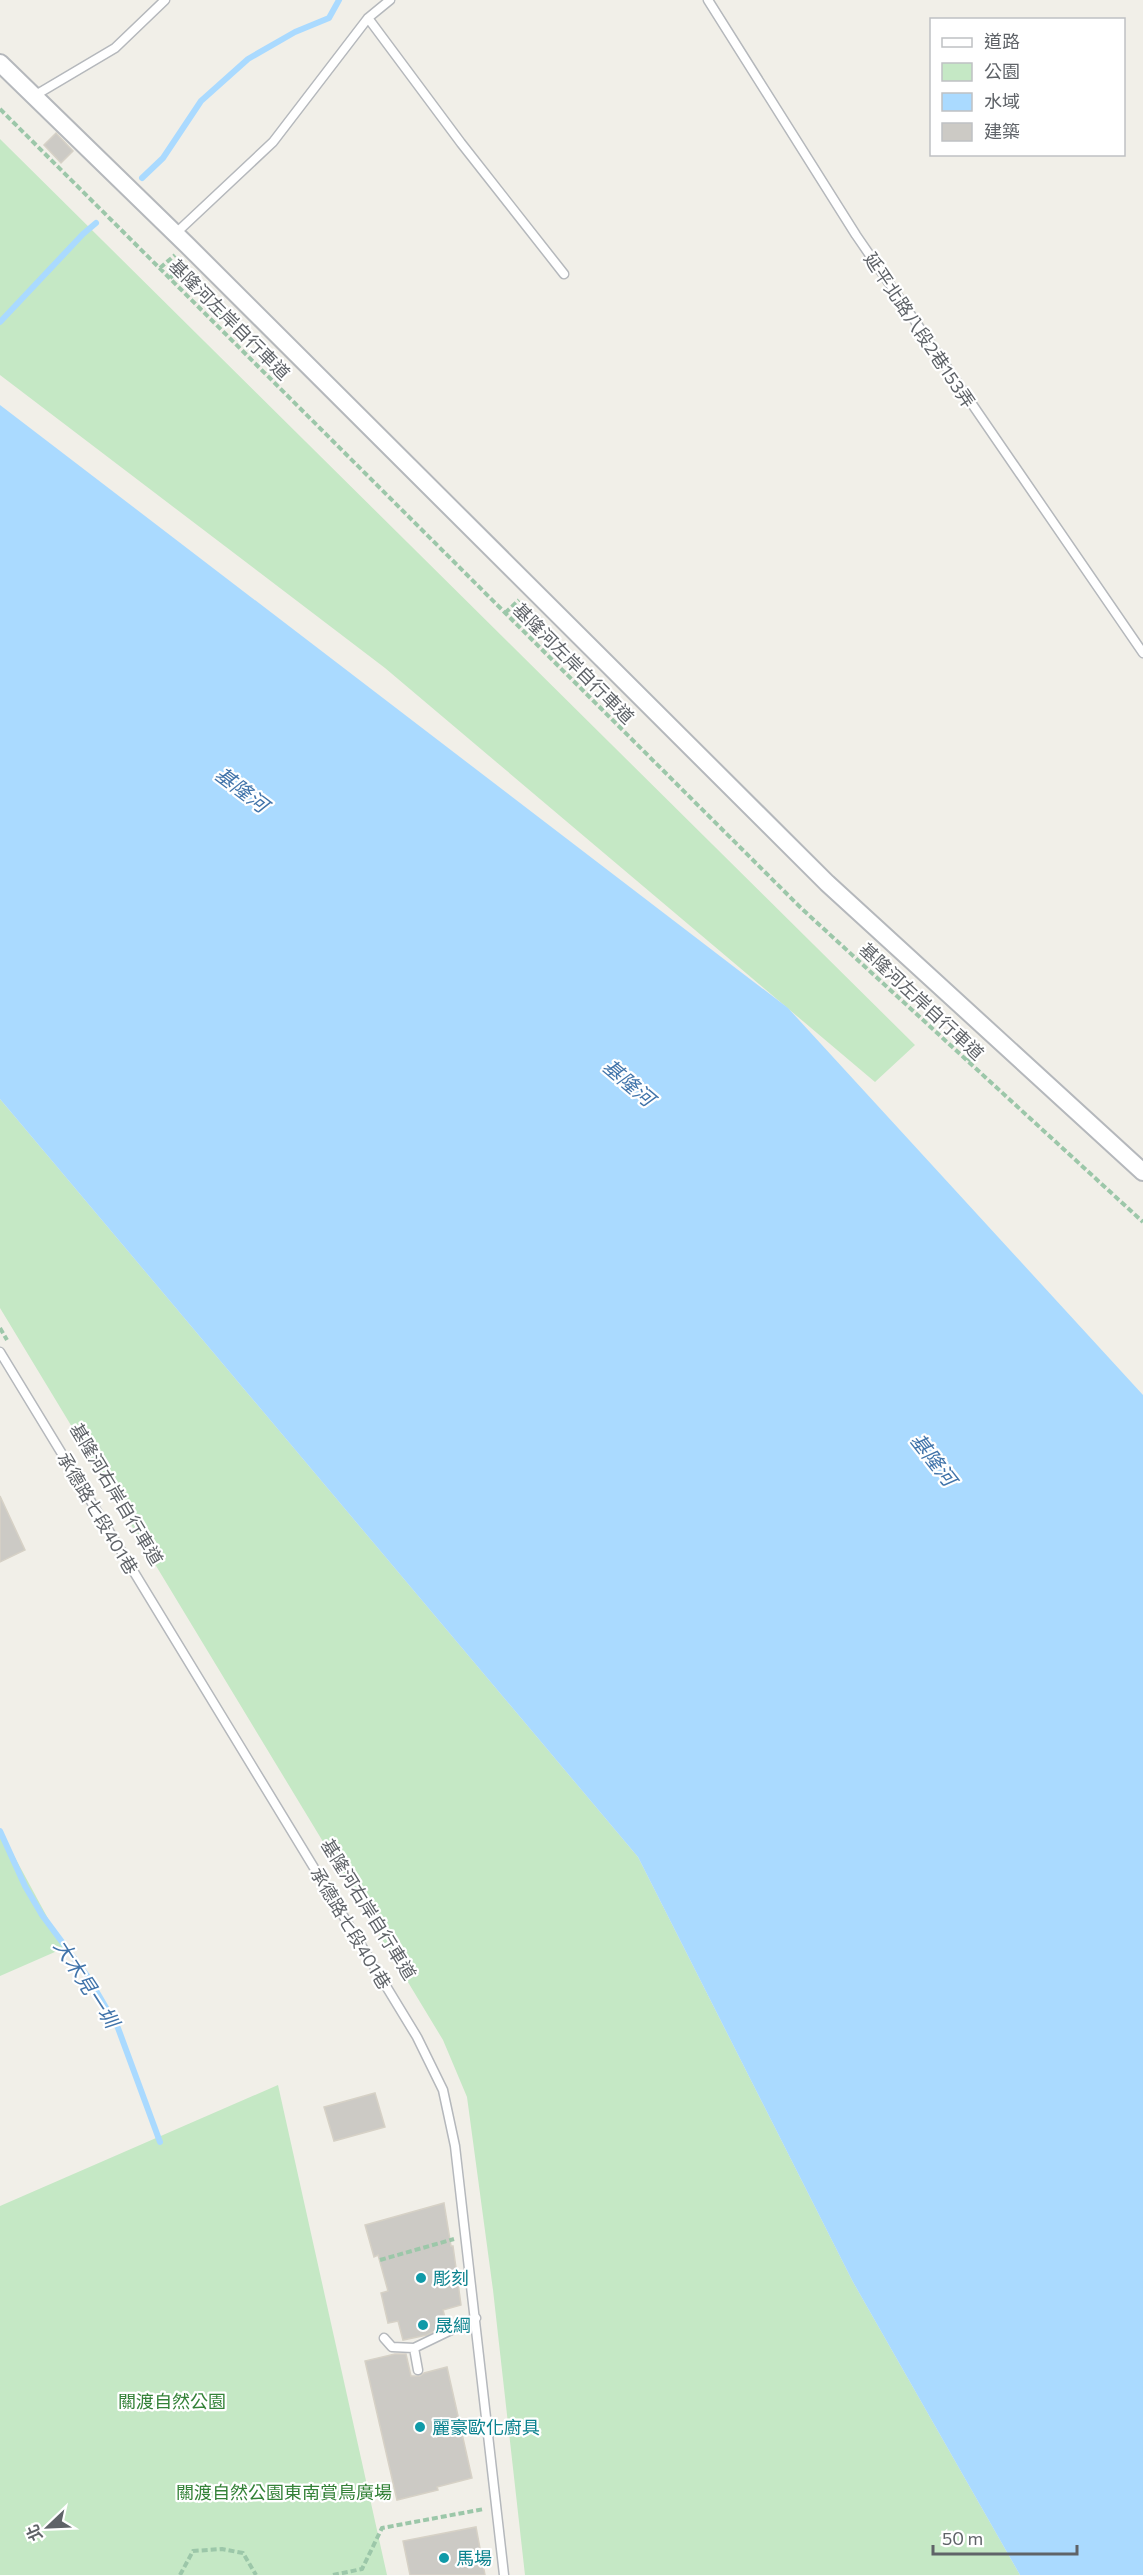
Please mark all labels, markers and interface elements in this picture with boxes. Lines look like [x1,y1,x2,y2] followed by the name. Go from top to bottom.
[930,18,1125,156] legend
[984,30,1020,52] text: 道路
[984,60,1020,82] text: 公園
[984,90,1020,112] text: 水域
[984,120,1020,142] text: 建築
[860,248,980,412] street label: 延平北路八段2巷153弄
[165,254,295,384] street label: 基隆河左岸自行車道
[509,598,639,728] street label: 基隆河左岸自行車道
[211,761,276,819] water label: 基隆河
[855,938,989,1064] street label: 基隆河左岸自行車道
[598,1054,663,1113] water label: 基隆河
[66,1419,168,1569] street label: 基隆河右岸自行車道
[906,1428,964,1493] water label: 基隆河
[53,1448,143,1578] street label: 承德路七段401巷
[317,1834,421,1984] street label: 基隆河右岸自行車道
[306,1863,396,1993] street label: 承德路七段401巷
[50,1935,126,2034] water label: 大木見一圳
[433,2267,469,2289] place label: 彫刻
[414,2271,428,2285] marker: 彫刻
[435,2314,471,2336] place label: 晟綱
[416,2318,430,2332] marker: 晟綱
[118,2390,226,2412] park label: 關渡自然公園
[432,2416,540,2438] place label: 麗豪歐化廚具
[413,2420,427,2434] marker: 麗豪歐化廚具
[176,2481,392,2503] park label: 關渡自然公園東南賞鳥廣場
[18,2497,78,2557] north arrow
[933,2518,1077,2556] scale bar
[22,2522,46,2544] text: 北
[942,2527,983,2549] text: 50 m
[456,2547,492,2569] place label: 馬場
[437,2551,451,2565] marker: 馬場

